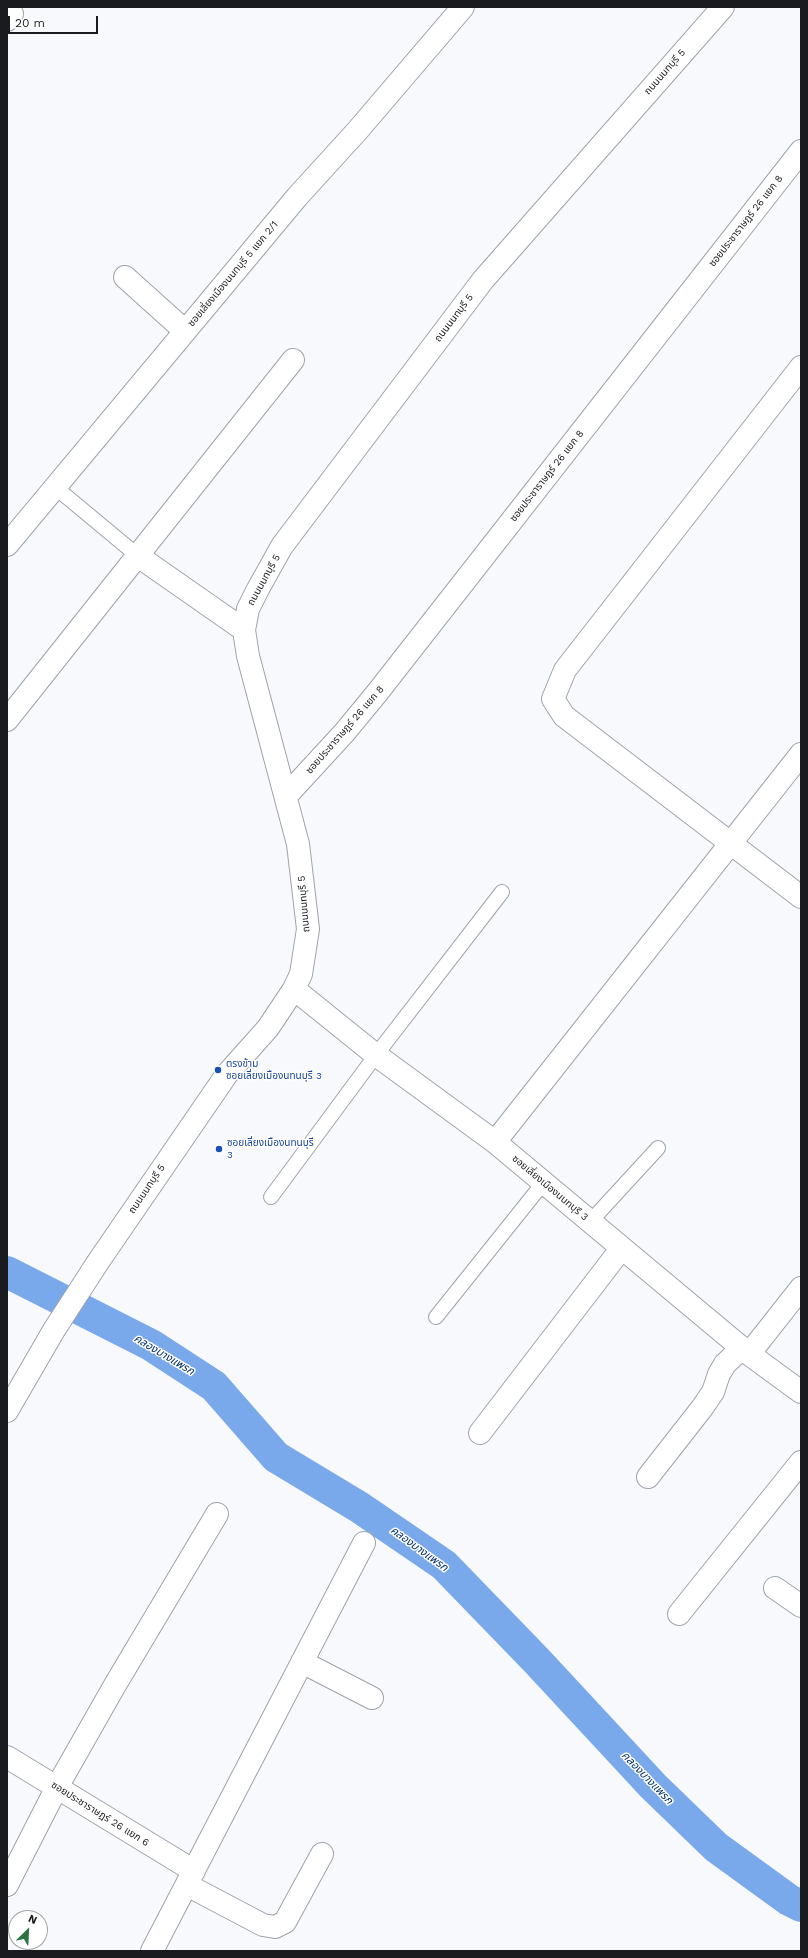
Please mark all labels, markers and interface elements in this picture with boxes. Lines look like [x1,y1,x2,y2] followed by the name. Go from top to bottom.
[10,8,100,34] scale bar
[15,16,45,30] text: 20 m
[642,47,688,97] street label: ถนนนนทบุรี 5
[706,173,786,269] street label: ซอยประชาราษฎร์ 26 แยก 8
[185,219,281,329] street label: ซอยเลี่ยงเมืองนนทบุรี 5 แยก 2/1
[432,292,476,344] street label: ถนนนนทบุรี 5
[507,428,587,524] street label: ซอยประชาราษฎร์ 26 แยก 8
[245,552,283,608] street label: ถนนนนทบุรี 5
[303,683,387,777] street label: ซอยประชาราษฎร์ 26 แยก 8
[296,875,312,933] street label: ถนนนนทบุรี 5
[226,1058,322,1082] place label: ตรงข้าม ซอยเลี่ยงเมืองนทนบุรี 3
[213,1065,223,1075] marker: ตรงข้าม ซอยเลี่ยงเมืองนทนบุรี 3
[227,1137,314,1160] place label: ซอยเลี่ยงเมืองนทนบุรี 3
[214,1144,224,1154] marker: ซอยเลี่ยงเมืองนทนบุรี 3
[509,1153,591,1223] street label: ซอยเลี่ยงเมืองนนทบุรี 3
[126,1162,168,1216] street label: ถนนนนทบุรี 5
[131,1332,197,1378] water label: คลองบางแพรก
[388,1524,450,1574] water label: คลองบางแพรก
[619,1749,675,1807] water label: คลองบางแพรก
[49,1779,151,1849] street label: ซอยประชาราษฎร์ 26 แยก 6
[8,1910,48,1950] north arrow
[26,1912,39,1927] text: N

